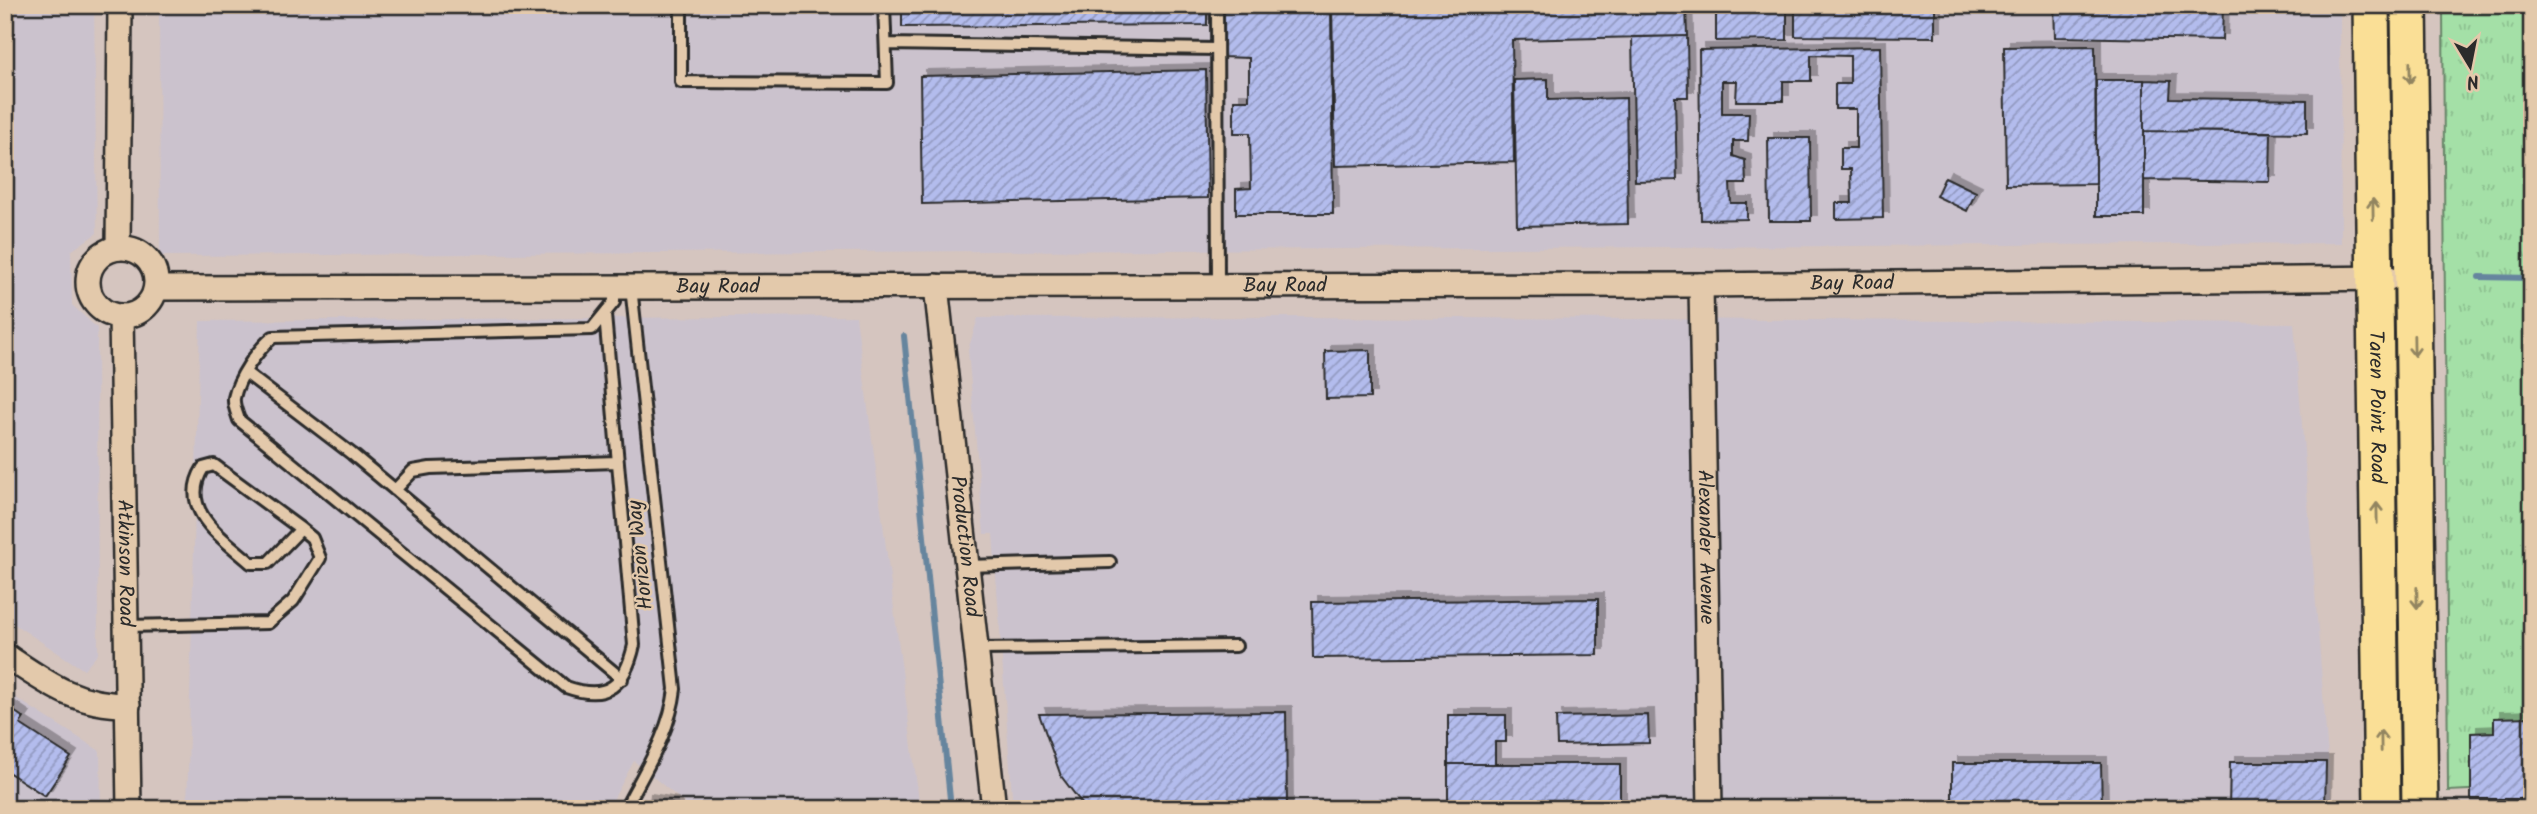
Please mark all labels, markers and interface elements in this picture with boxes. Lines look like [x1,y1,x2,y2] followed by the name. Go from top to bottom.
[2436,32,2506,102] north arrow
[2403,62,2417,85] one-way arrow
[2464,65,2481,97] text: N
[2366,198,2380,221] one-way arrow
[1810,267,1894,300] street label: Bay Road
[1243,269,1327,302] street label: Bay Road
[676,270,760,303] street label: Bay Road
[2359,330,2394,484] street label: Taren Point Road
[2407,334,2421,357] one-way arrow
[1688,469,1723,625] street label: Alexander Avenue
[941,474,989,619] street label: Production Road
[619,498,663,611] street label: Horizon Way
[107,499,143,627] street label: Atkinson Road
[2370,502,2384,525] one-way arrow
[2410,586,2424,609] one-way arrow
[2374,729,2388,752] one-way arrow

